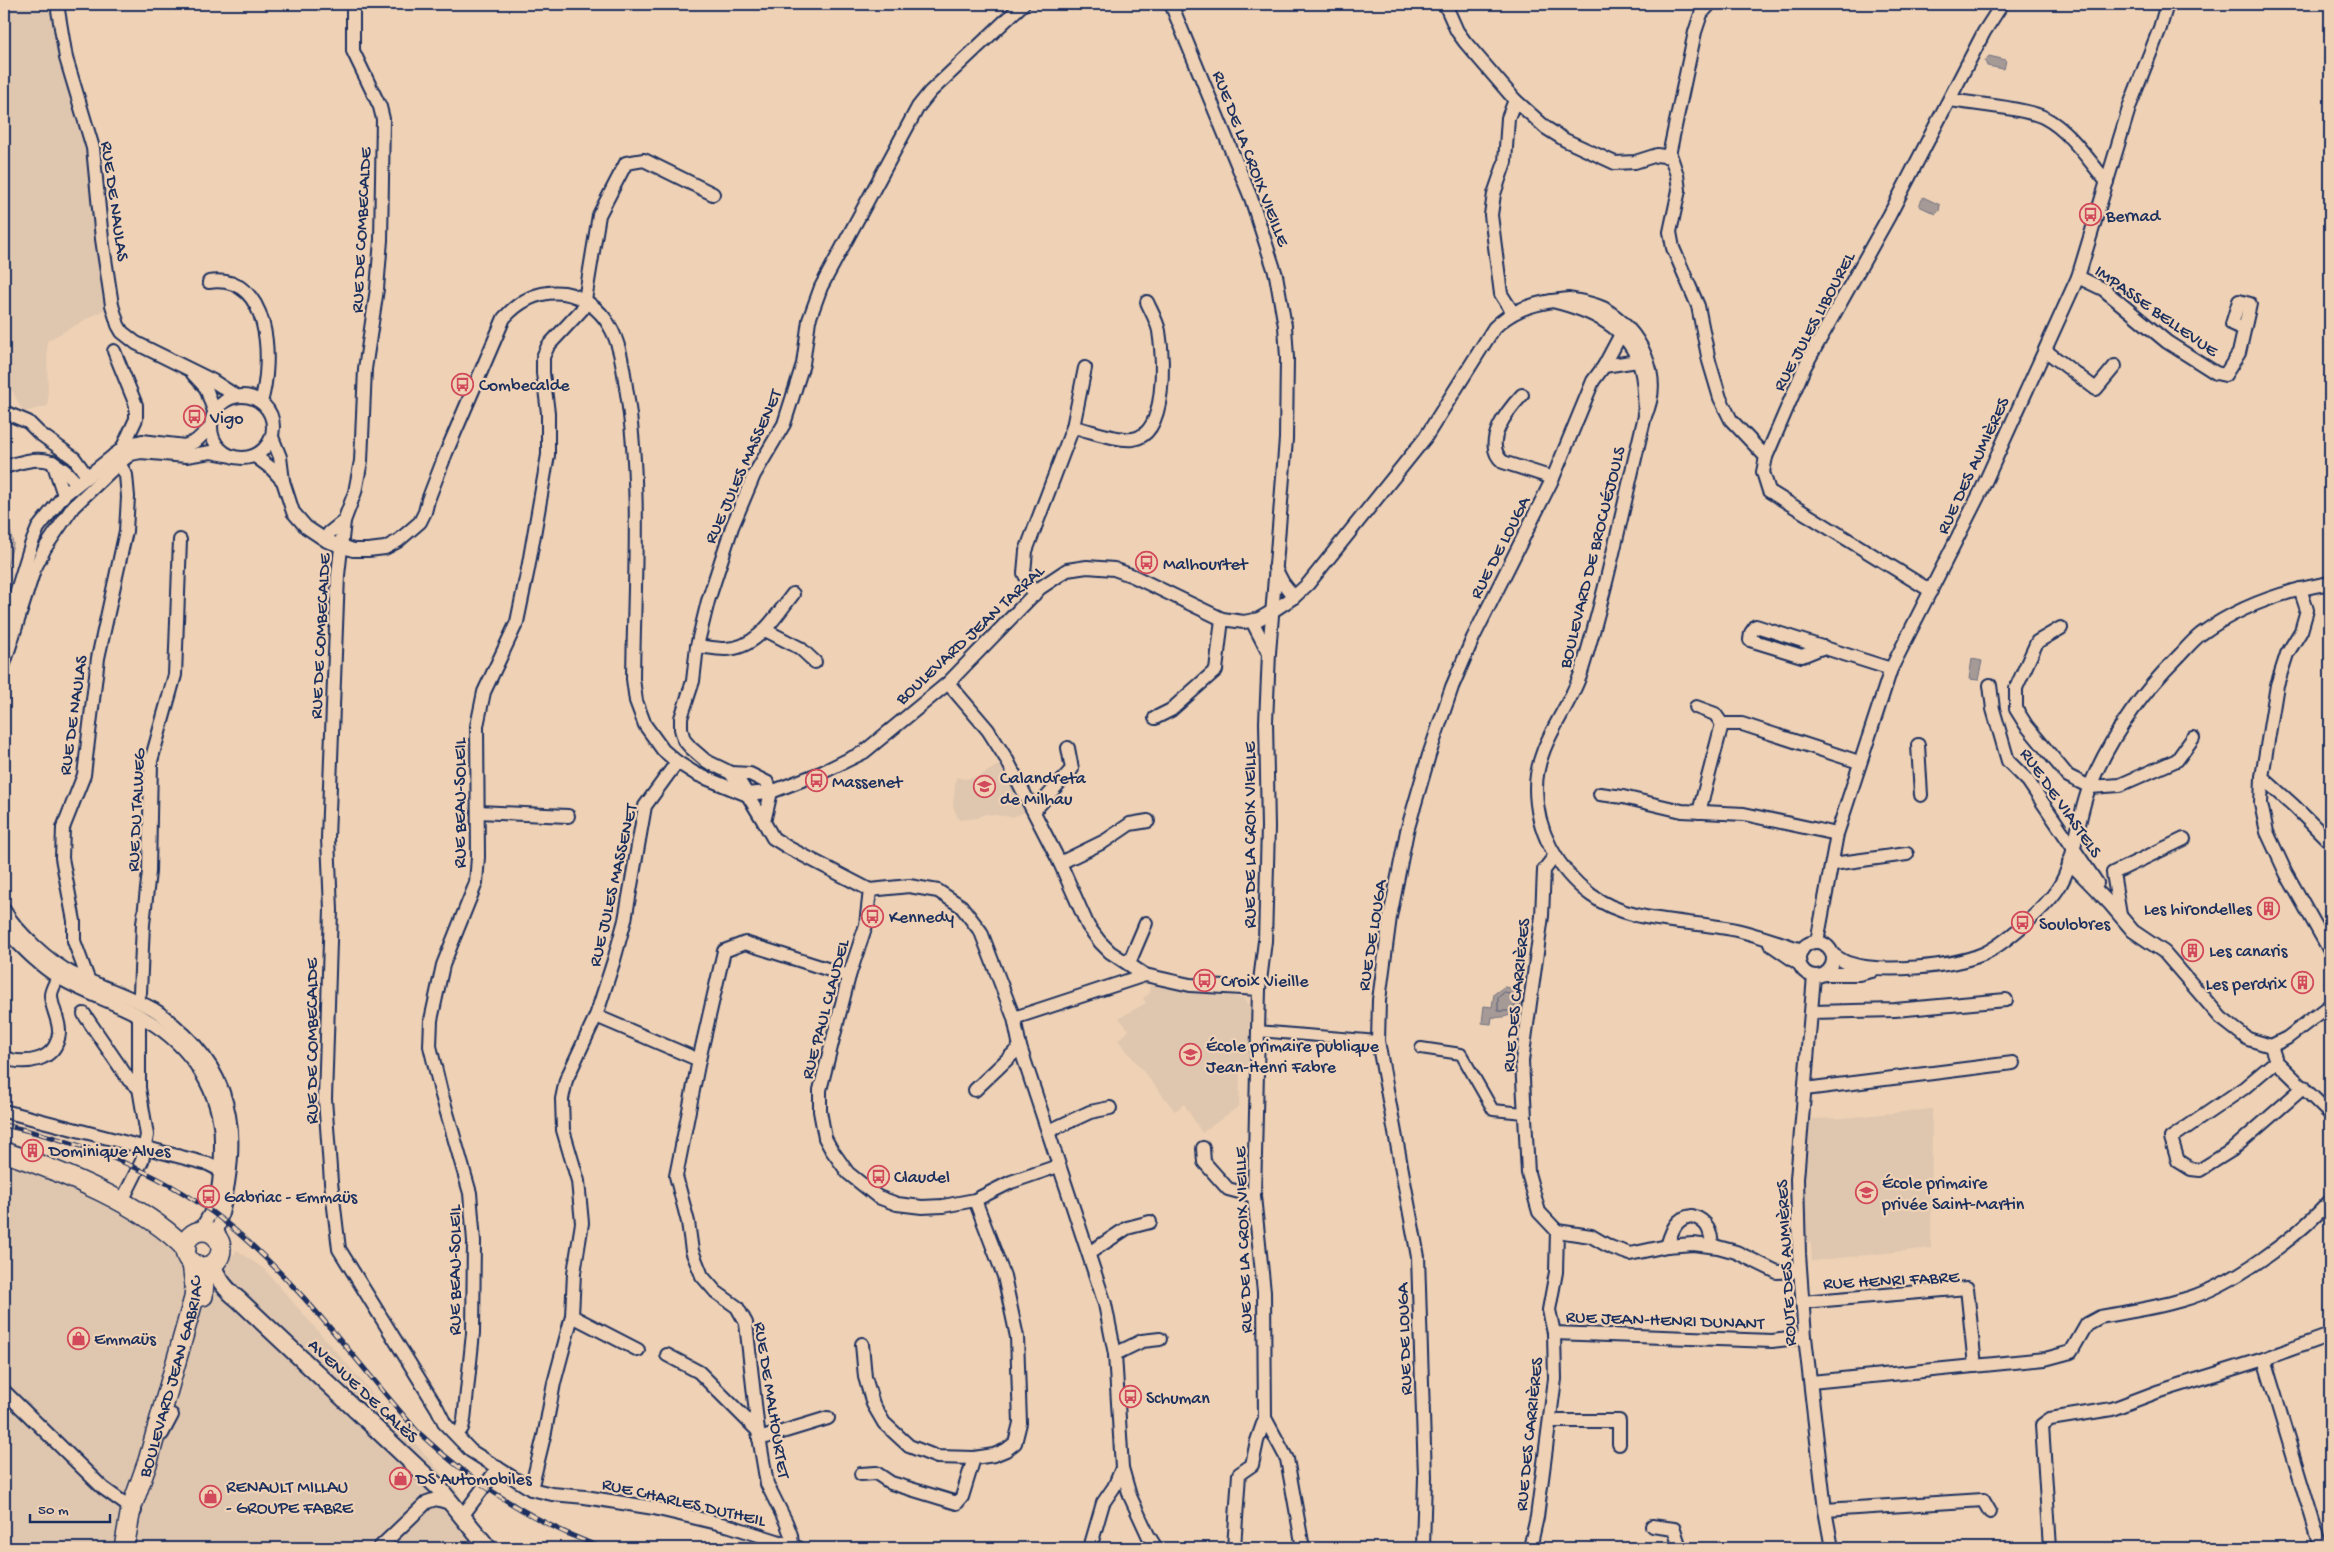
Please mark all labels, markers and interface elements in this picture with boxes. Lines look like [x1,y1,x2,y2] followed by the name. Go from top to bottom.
[1206,68,1293,250] street label: RUE DE LA CROIX VIEILLE
[95,140,132,263] street label: RUE DE NAULAS
[348,146,377,314] street label: RUE DE COMBECALDE
[2078,203,2102,227] bus stop icon: Bernad
[2105,207,2161,228] place label: Bernad
[1770,248,1861,395] street label: RUE JULES LIBOUREL
[2090,262,2222,363] street label: IMPASSE BELLEVUE
[451,372,475,396] bus stop icon: Combecalde
[479,376,570,397] place label: Combecalde
[701,386,788,547] street label: RUE JULES MASSENET
[1933,394,2016,538] street label: RUE DES AUMIÈRES
[182,405,206,429] bus stop icon: Vigo
[209,409,244,430] place label: Vigo
[1555,444,1631,672] street label: BOULEVARD DE BROCUÉJOULS
[1466,492,1537,603] street label: RUE DE LOUGA
[1135,551,1159,575] bus stop icon: Malhourtet
[307,552,336,720] street label: RUE DE COMBECALDE
[1163,555,1249,576] place label: Malhourtet
[891,561,1050,711] street label: BOULEVARD JEAN TARRAL
[56,653,93,777] street label: RUE DE NAULAS
[451,736,472,868] street label: RUE BEAU-SOLEIL
[1241,741,1262,928] street label: RUE DE LA CROIX VIEILLE
[2014,745,2106,863] street label: RUE DE VIASTELS
[124,747,151,872] street label: RUE DU TALWEG
[804,769,828,793] bus stop icon: Massenet
[1000,769,1087,811] place label: Calandreta de Milhau
[832,773,904,794] place label: Massenet
[972,775,996,799] school or university icon: Calandreta de Milhau
[585,801,644,969] street label: RUE JULES MASSENET
[1354,877,1393,992] street label: RUE DE LOUGA
[2256,896,2280,920] building icon: Les hirondelles
[2144,900,2253,921] place label: Les hirondelles
[861,904,885,928] bus stop icon: Kennedy
[889,908,954,929] place label: Kennedy
[2011,911,2035,935] bus stop icon: Soulobres
[2039,915,2112,936] place label: Soulobres
[1499,917,1536,1073] street label: RUE DES CARRIÈRES
[798,936,856,1082] street label: RUE PAUL CLAUDEL
[2181,938,2205,962] building icon: Les canaris
[2209,942,2289,963] place label: Les canaris
[303,957,324,1124] street label: RUE DE COMBECALDE
[1193,968,1217,992] bus stop icon: Croix Vieille
[2291,971,2315,995] building icon: Les perdrix
[1221,972,1309,993] place label: Croix Vieille
[2205,975,2288,996] place label: Les perdrix
[1206,1037,1380,1079] place label: École primaire publique Jean-Henri Fabre
[1178,1043,1202,1067] school or university icon: École primaire publique Jean-Henri Fabre
[21,1138,45,1162] building icon: Dominique Alves
[48,1142,172,1163] place label: Dominique Alves
[1231,1146,1258,1333] street label: RUE DE LA CROIX VIEILLE
[866,1164,890,1188] bus stop icon: Claudel
[894,1168,950,1189] place label: Claudel
[1881,1174,2025,1216] place label: École primaire privée Saint-Martin
[1773,1178,1802,1347] street label: ROUTE DES AUMIÈRES
[1854,1180,1878,1204] school or university icon: École primaire privée Saint-Martin
[196,1184,220,1208] bus stop icon: Gabriac - Emmaüs
[224,1188,359,1209] place label: Gabriac - Emmaüs
[446,1203,467,1335] street label: RUE BEAU-SOLEIL
[1823,1267,1960,1296] street label: RUE HENRI FABRE
[135,1274,208,1481] street label: BOULEVARD JEAN GABRIAC
[1393,1281,1418,1395] street label: RUE DE LOUGA
[1565,1308,1766,1335] street label: RUE JEAN-HENRI DUNANT
[748,1321,793,1481] street label: RUE DE MALHOURTET
[66,1326,90,1350] shop icon: Emmaüs
[94,1330,157,1351] place label: Emmaüs
[303,1335,422,1449] street label: AVENUE DE CALÈS
[1512,1356,1549,1512] street label: RUE DES CARRIÈRES
[1118,1385,1142,1409] bus stop icon: Schuman
[1146,1389,1210,1410] place label: Schuman
[388,1466,412,1490] shop icon: DS Automobiles
[415,1470,533,1491] place label: DS Automobiles
[600,1474,769,1533] street label: RUE CHARLES DUTHEIL
[226,1478,354,1520] place label: RENAULT MILLAU - GROUPE FABRE
[198,1484,222,1508] shop icon: RENAULT MILLAU - GROUPE FABRE
[30,1492,110,1524] scale bar
[38,1502,69,1520] text: 50 m

